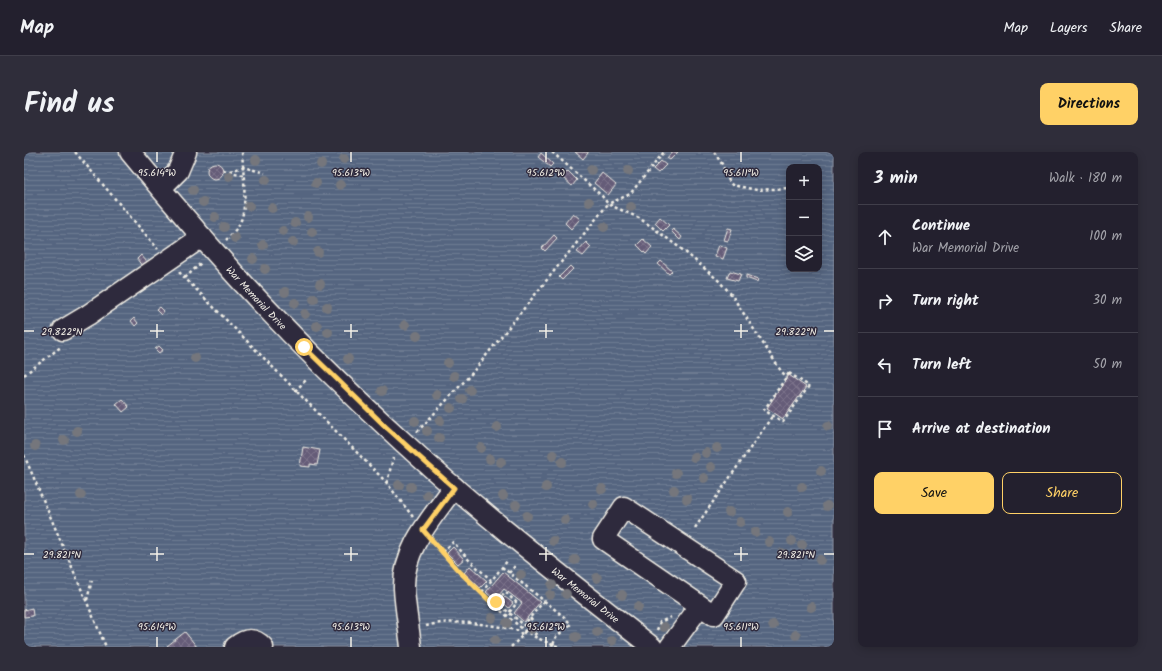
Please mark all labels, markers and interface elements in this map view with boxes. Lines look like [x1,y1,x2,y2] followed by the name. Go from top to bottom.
[20,13,54,43] text: Map
[1004,17,1028,39] text: Map
[1050,17,1088,39] text: Layers
[1110,17,1142,39] text: Share
[24,82,115,127] text: Find us
[1040,83,1138,125] button: Directions
[786,164,822,272] map controls
[786,164,822,200] button: +
[138,165,176,181] text: 95.614°W
[332,165,370,181] text: 95.613°W
[527,165,565,181] text: 95.612°W
[723,165,759,181] text: 95.611°W
[874,165,918,192] text: 3 min
[1049,168,1122,189] text: Walk · 180 m
[786,200,822,236] button: −
[912,214,970,238] text: Continue
[874,226,896,248] icon: ahead
[1089,226,1122,247] text: 100 m
[786,236,822,272] button: layers
[912,238,1019,259] text: War Memorial Drive
[222,263,290,334] street label: War Memorial Drive
[912,289,979,313] text: Turn right
[874,290,896,312] icon: right
[1093,290,1122,311] text: 30 m
[42,324,83,340] text: 29.822°N
[776,324,817,340] text: 29.822°N
[295,338,313,356] route start
[912,353,972,377] text: Turn left
[874,354,896,376] icon: left
[1093,354,1122,375] text: 50 m
[912,417,1051,441] text: Arrive at destination
[874,418,896,440] icon: arrive
[874,472,994,514] button: Save
[1002,472,1122,514] button: Share
[43,547,81,563] text: 29.821°N
[777,547,815,563] text: 29.821°N
[548,564,623,628] street label: War Memorial Drive
[487,593,505,611] route end
[138,619,176,635] text: 95.614°W
[332,619,370,635] text: 95.613°W
[527,619,565,635] text: 95.612°W
[723,619,759,635] text: 95.611°W

